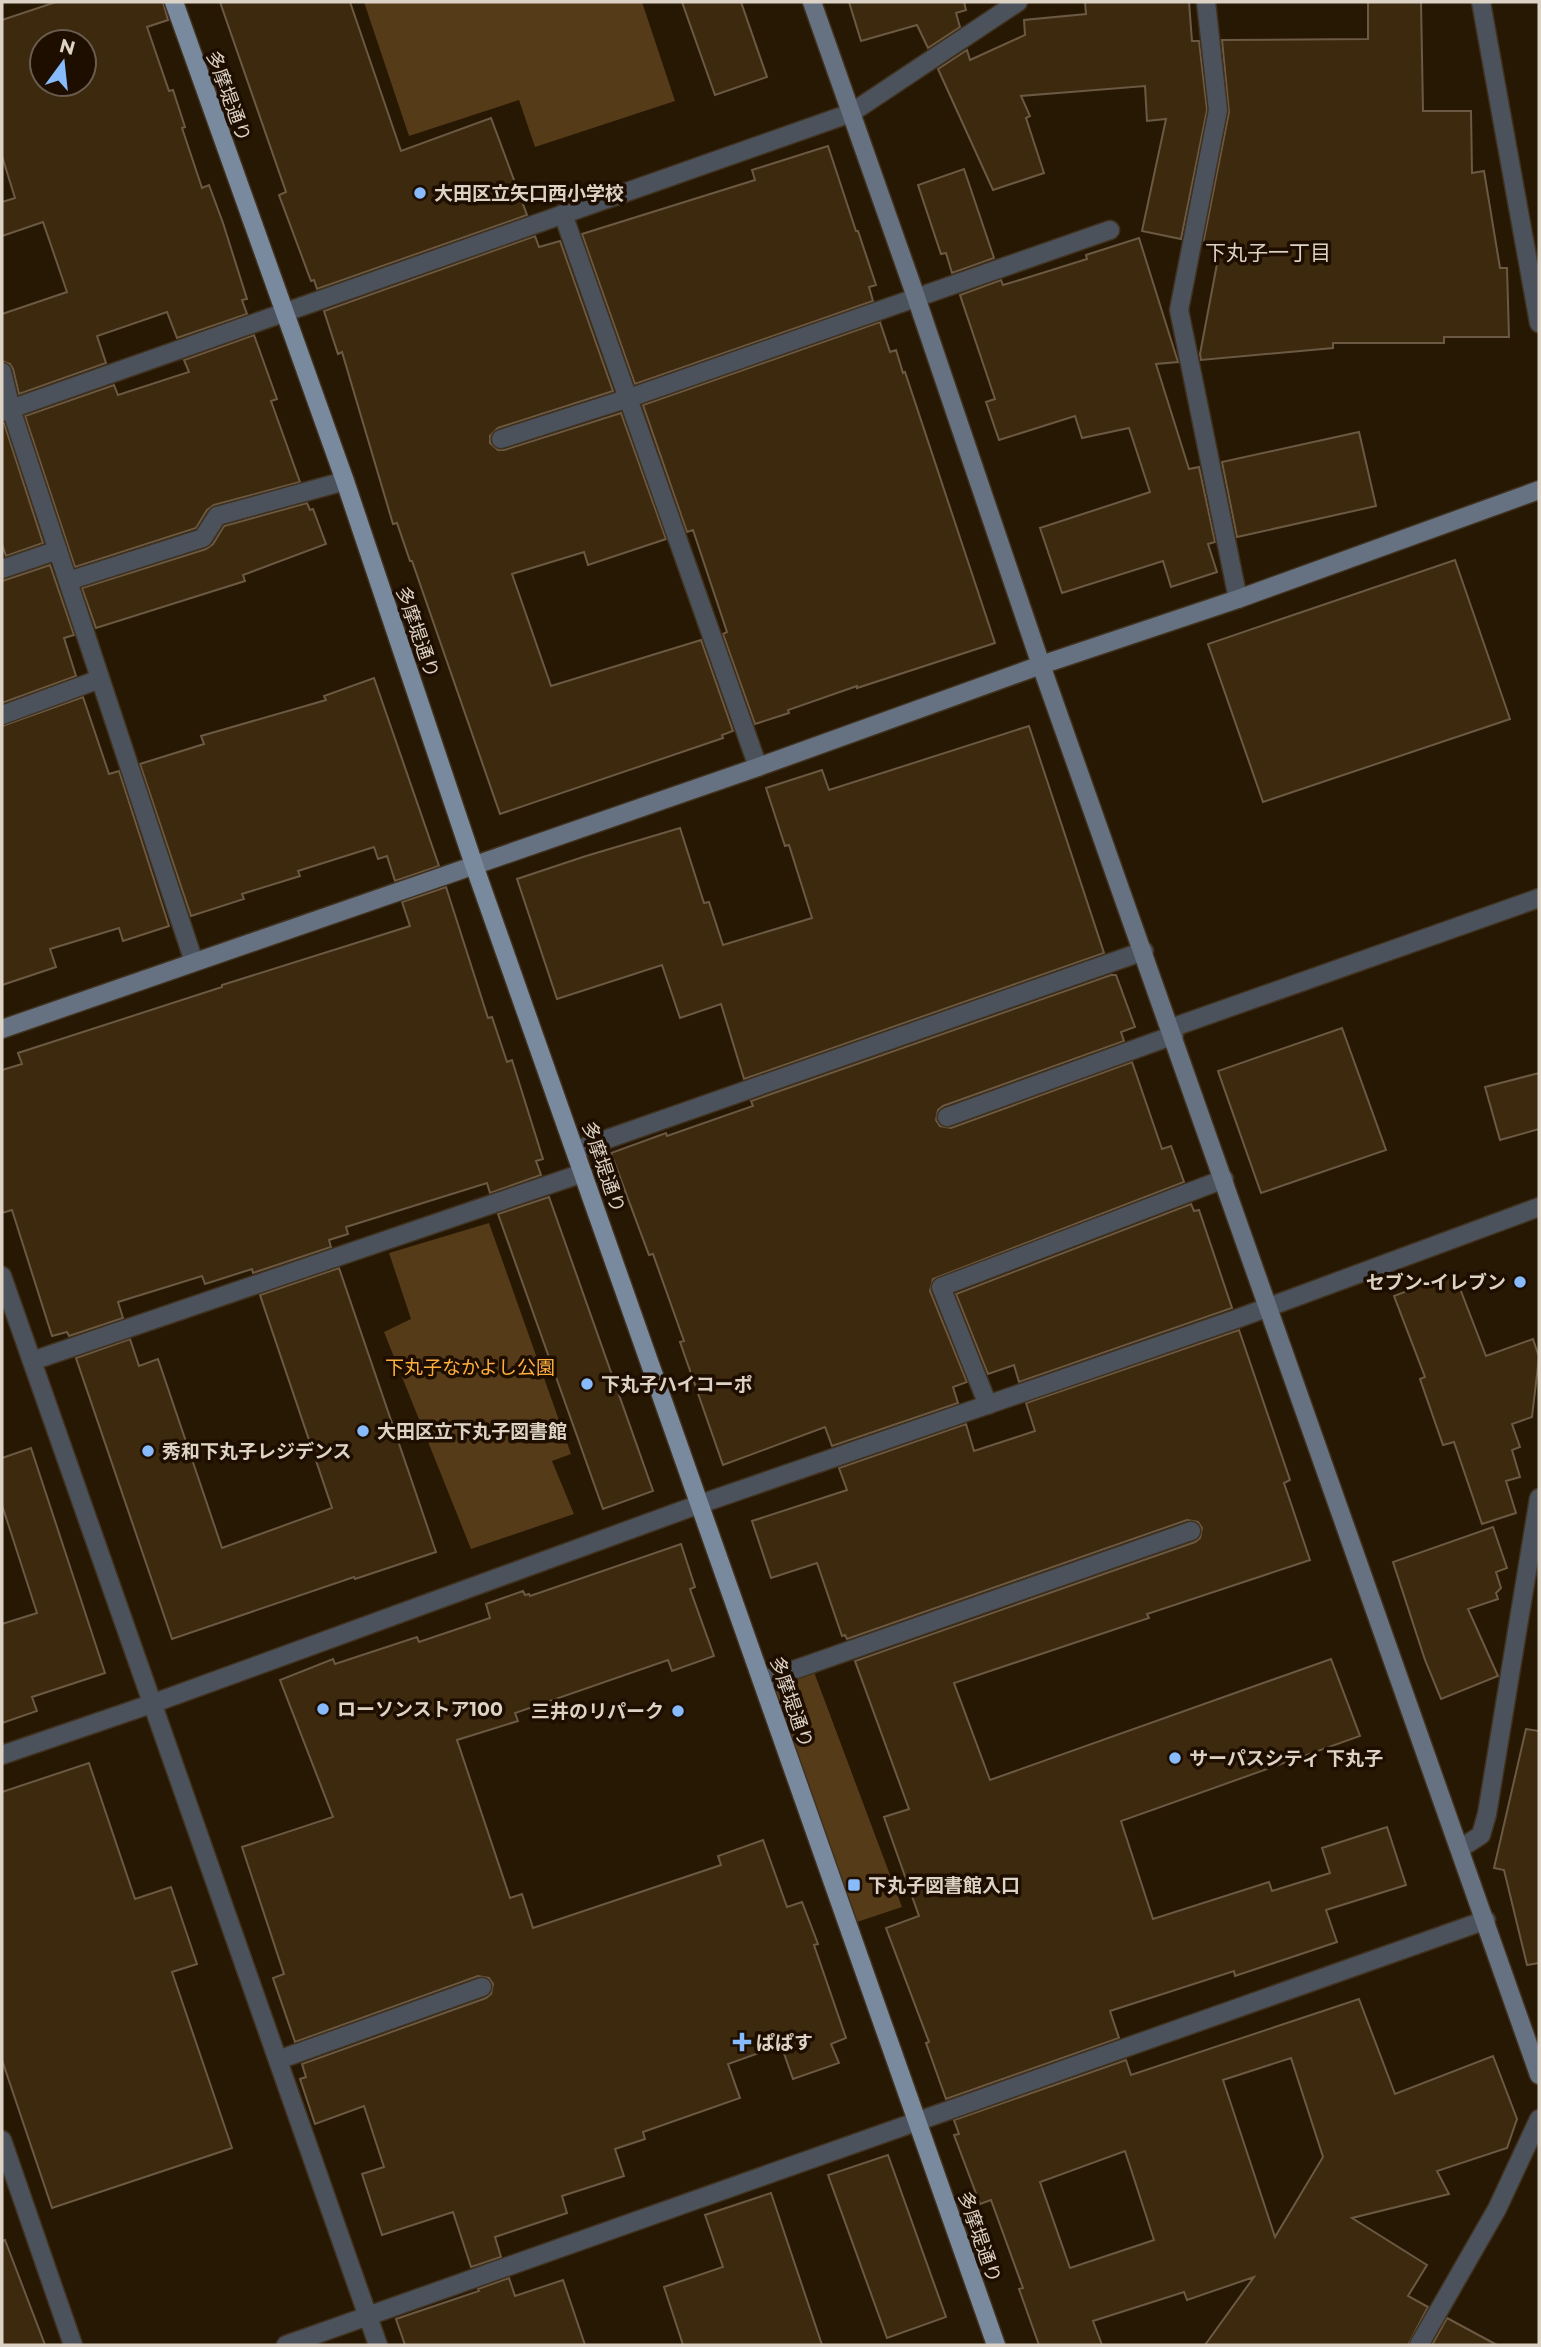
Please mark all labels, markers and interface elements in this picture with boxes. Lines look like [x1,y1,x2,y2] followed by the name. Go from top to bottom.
[28,28,98,98] north arrow
[57,34,78,60] text: N
[201,48,256,145] street label: 多摩堤通り
[434,182,624,205] place label: 大田区立矢口西小学校
[412,185,428,201] marker: 大田区立矢口西小学校
[1205,240,1331,265] district label: 下丸子一丁目
[391,583,444,681] street label: 多摩堤通り
[577,1118,630,1216] street label: 多摩堤通り
[1366,1271,1506,1294] place label: セブン-イレブン
[1512,1274,1528,1290] marker: セブン-イレブン
[385,1356,555,1379] park label: 下丸子なかよし公園
[601,1373,753,1396] place label: 下丸子ハイコーポ
[579,1376,595,1392] marker: 下丸子ハイコーポ
[377,1420,567,1443] place label: 大田区立下丸子図書館
[355,1423,371,1439] marker: 大田区立下丸子図書館
[162,1440,352,1463] place label: 秀和下丸子レジデンス
[140,1443,156,1459] marker: 秀和下丸子レジデンス
[765,1653,818,1751] street label: 多摩堤通り
[337,1698,503,1721] place label: ローソンストア100
[531,1700,664,1723] place label: 三井のリパーク
[315,1701,331,1717] marker: ローソンストア100
[670,1703,686,1719] marker: 三井のリパーク
[1189,1747,1383,1770] place label: サーパスシティ 下丸子
[1167,1750,1183,1766] marker: サーパスシティ 下丸子
[868,1874,1020,1897] place label: 下丸子図書館入口
[846,1877,862,1893] marker: 下丸子図書館入口
[756,2031,813,2054] place label: ぱぱす
[734,2034,750,2050] marker: ぱぱす
[953,2188,1006,2286] street label: 多摩堤通り

